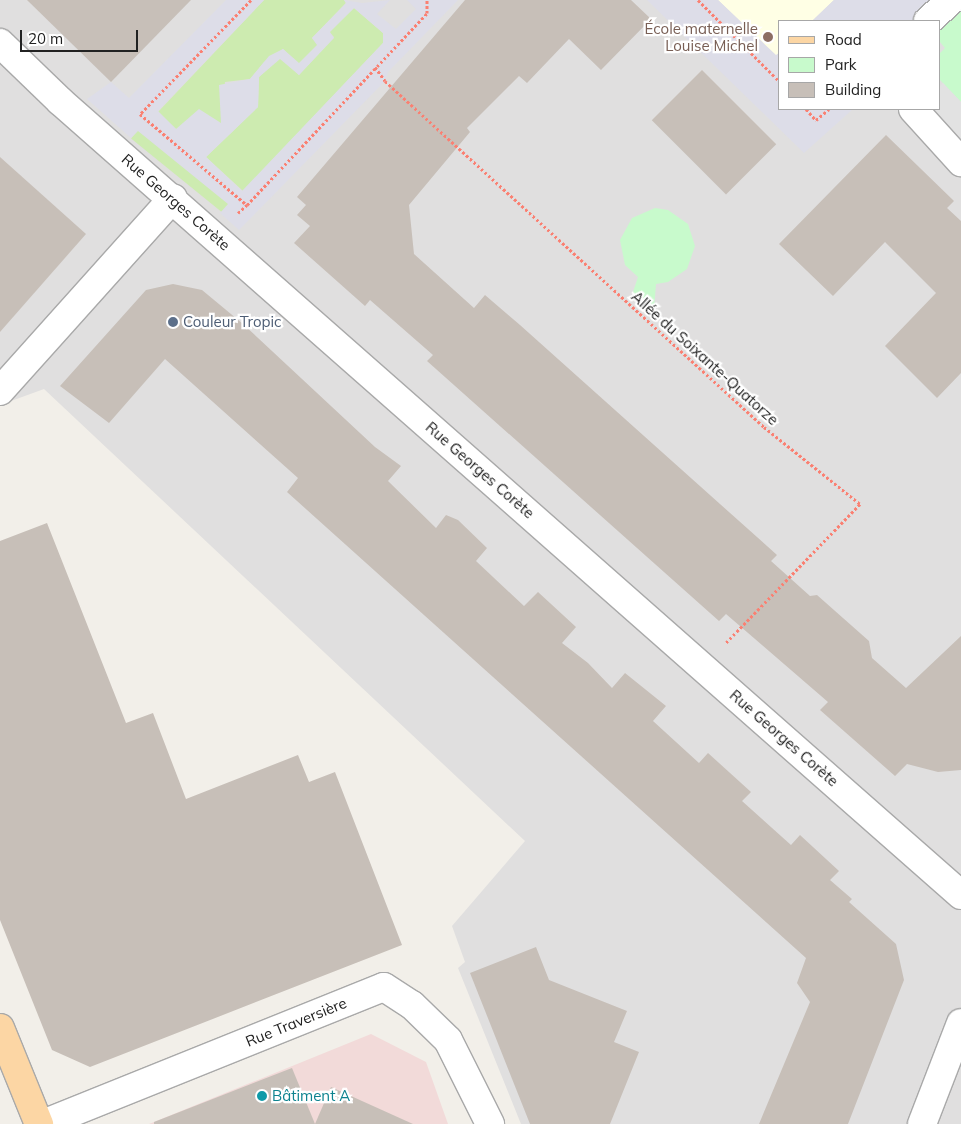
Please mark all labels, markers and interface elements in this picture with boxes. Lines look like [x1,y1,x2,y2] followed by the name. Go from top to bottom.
[645,19,758,54] place label: École maternelle Louise Michel
[22,20,140,52] scale bar
[778,20,941,110] legend
[28,29,63,48] text: 20 m
[825,30,862,49] text: Road
[762,31,774,43] marker: École maternelle Louise Michel
[825,55,857,74] text: Park
[825,80,881,99] text: Building
[118,150,234,254] street label: Rue Georges Corète
[628,287,782,429] street label: Allée du Soixante-Quatorze
[183,313,282,331] place label: Couleur Tropic
[167,316,179,328] marker: Couleur Tropic
[422,418,538,522] street label: Rue Georges Corète
[726,686,842,790] street label: Rue Georges Corète
[243,994,349,1050] street label: Rue Traversière
[272,1087,350,1105] place label: Bâtiment A
[256,1090,268,1102] marker: Bâtiment A

